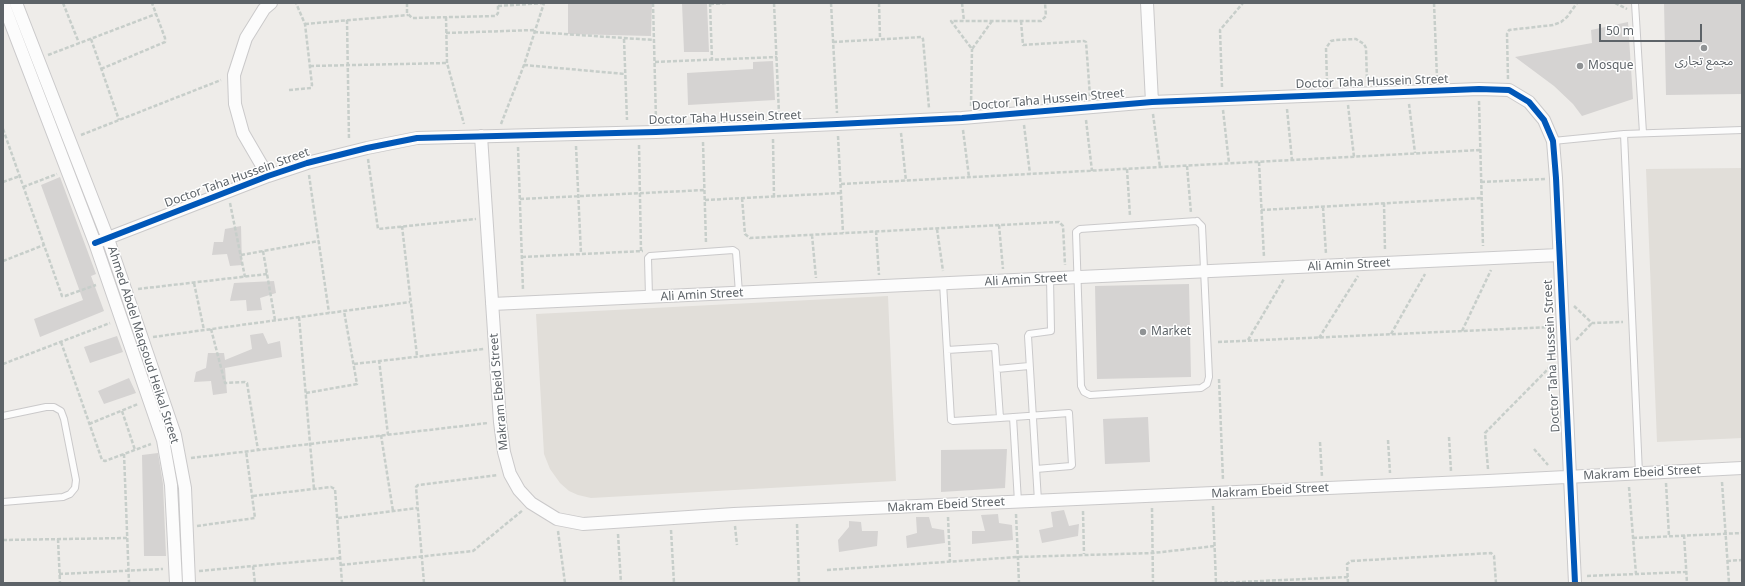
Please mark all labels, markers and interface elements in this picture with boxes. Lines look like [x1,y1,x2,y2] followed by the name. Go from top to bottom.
[1601,16,1704,42] scale bar
[1606,22,1634,39] text: 50 m
[1699,43,1709,53] marker: مجمع تجارى
[1675,55,1733,69] place label: مجمع تجارى
[1588,59,1633,73] place label: Mosque
[1575,61,1585,71] marker: Mosque
[1295,72,1449,92] street label: Doctor Taha Hussein Street
[971,86,1125,114] street label: Doctor Taha Hussein Street
[648,108,802,128] street label: Doctor Taha Hussein Street
[163,145,311,211] street label: Doctor Taha Hussein Street
[104,245,182,445] street label: Ahmed Abdel Maqsoud Heikal Street
[1307,256,1391,274] street label: Ali Amin Street
[984,271,1068,289] street label: Ali Amin Street
[1541,279,1563,433] street label: Doctor Taha Hussein Street
[660,286,744,304] street label: Ali Amin Street
[1151,325,1191,339] place label: Market
[1138,327,1148,337] marker: Market
[487,333,511,451] street label: Makram Ebeid Street
[1583,463,1701,483] street label: Makram Ebeid Street
[1211,481,1329,501] street label: Makram Ebeid Street
[887,495,1005,515] street label: Makram Ebeid Street

